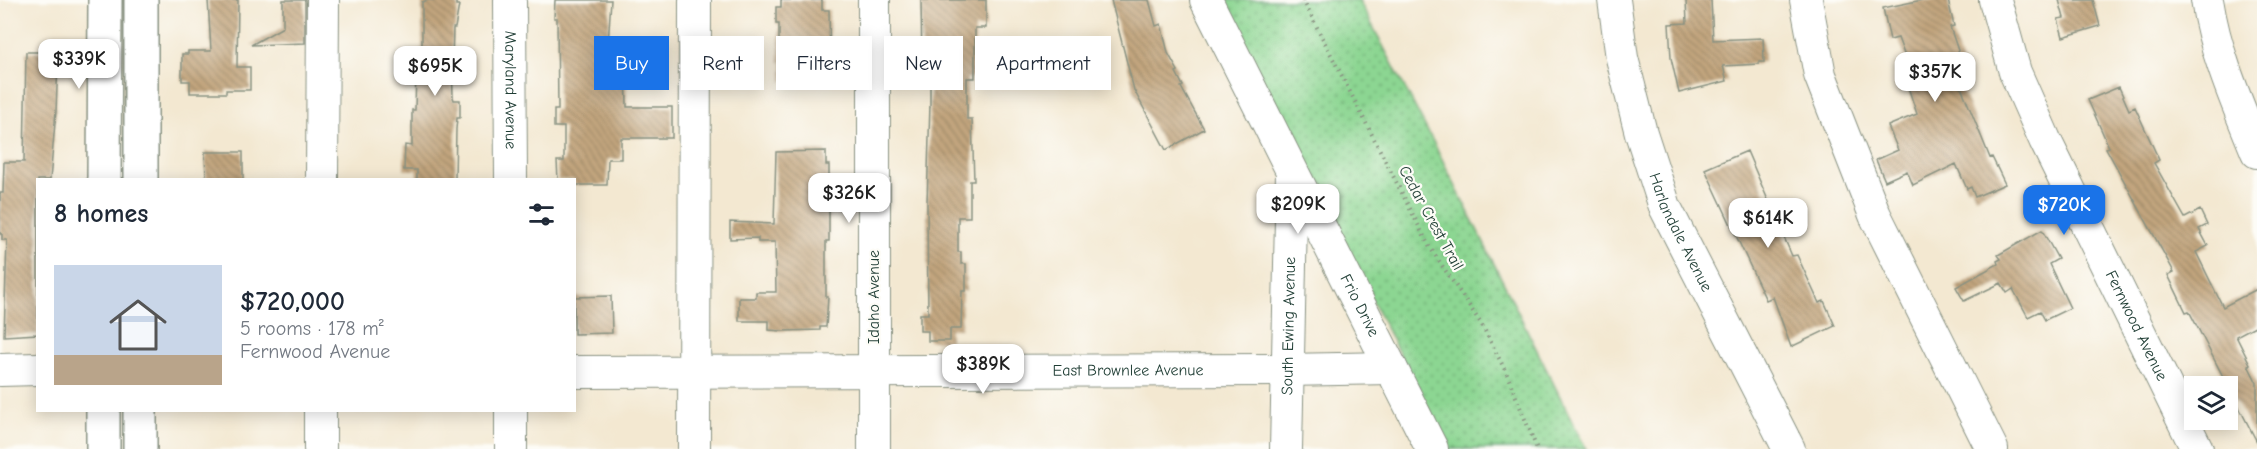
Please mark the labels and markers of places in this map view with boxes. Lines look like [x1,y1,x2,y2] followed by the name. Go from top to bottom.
[37,39,121,90] pin: $339K
[393,46,477,97] pin: $695K
[1893,52,1977,103] pin: $357K
[807,173,891,224] pin: $326K
[1256,184,1340,235] pin: $209K
[2022,185,2106,236] pin: $720K
[1726,198,1810,249] pin: $614K
[941,344,1025,395] pin: $389K

